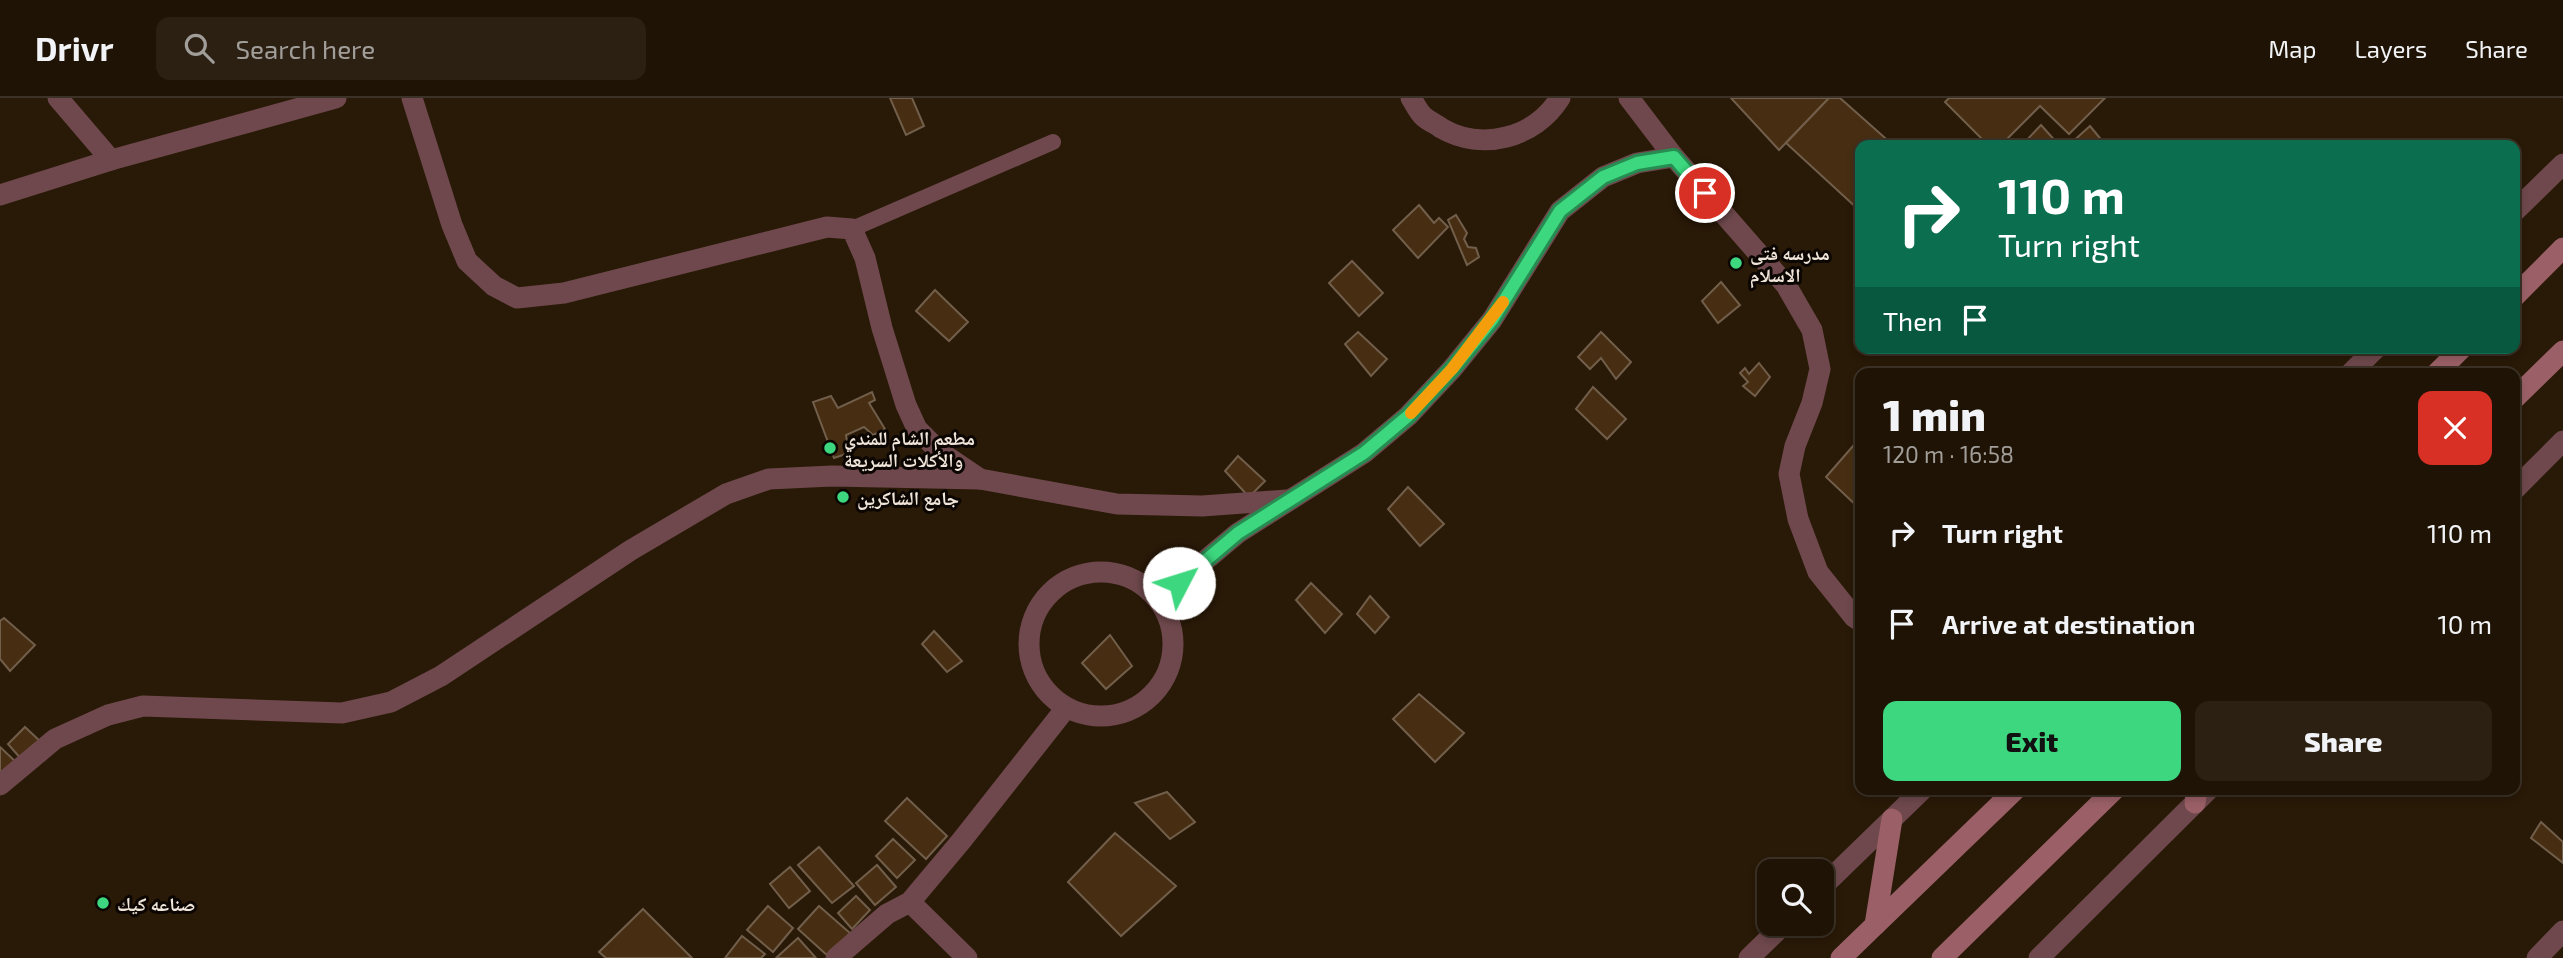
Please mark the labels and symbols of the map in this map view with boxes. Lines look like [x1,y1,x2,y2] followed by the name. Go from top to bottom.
[1675,163,1735,223] pin
[1750,241,1830,289] place label: مدرسه فتى الاسلام
[1728,255,1744,271] marker: مدرسه فتى الاسلام
[844,426,975,471] place label: مطعم الشام للمندي والأكلات السريعة
[822,440,838,456] marker: مطعم الشام للمندي والأكلات السريعة
[857,486,959,511] place label: جامع الشاكرين
[835,489,851,505] marker: جامع الشاكرين
[1142,546,1216,620] position arrow
[117,892,195,915] place label: صناعه كيك
[95,895,111,911] marker: صناعه كيك

